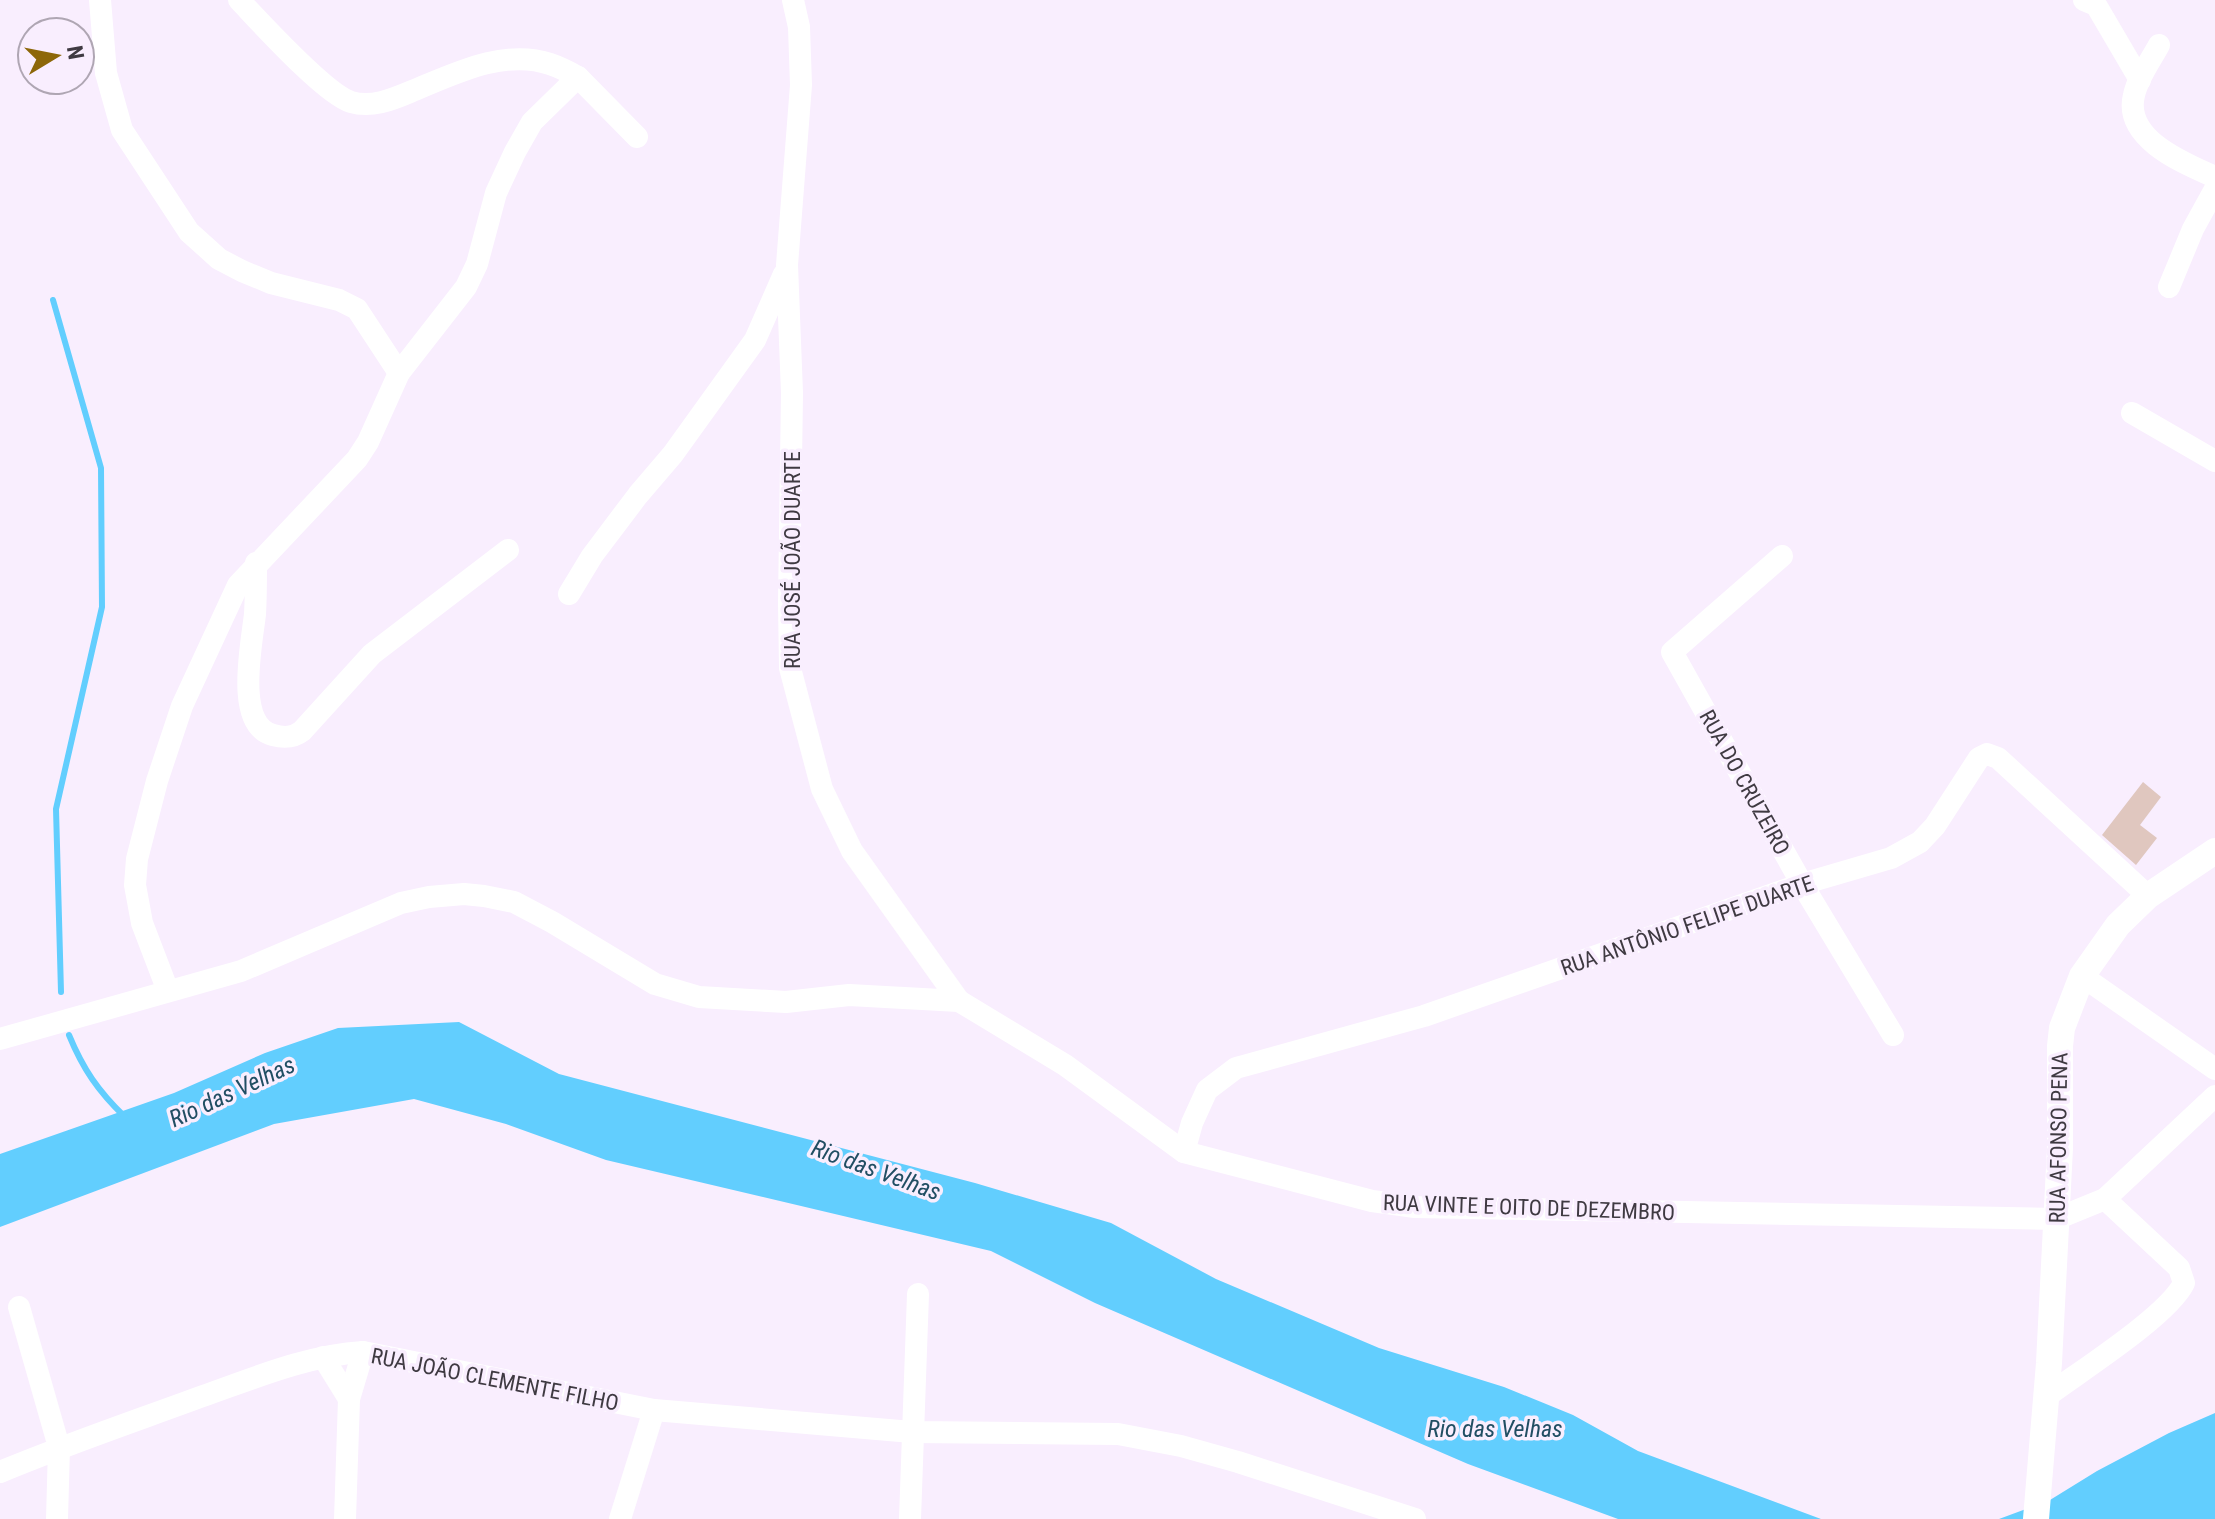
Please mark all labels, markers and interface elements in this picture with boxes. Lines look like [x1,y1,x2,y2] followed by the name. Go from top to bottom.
[16,16,96,96] north arrow
[62,44,89,61] text: N
[780,451,805,669] street label: RUA JOSÉ JOÃO DUARTE
[1694,705,1795,859] street label: RUA DO CRUZEIRO
[1557,869,1817,981] street label: RUA ANTÔNIO FELIPE DUARTE
[165,1051,299,1133] water label: Rio das Velhas
[2045,1052,2072,1224] street label: RUA AFONSO PENA
[808,1134,944,1206] water label: Rio das Velhas
[1383,1190,1675,1225] street label: RUA VINTE E OITO DE DEZEMBRO
[369,1343,621,1416] street label: RUA JOÃO CLEMENTE FILHO
[1427,1415,1563,1443] water label: Rio das Velhas

